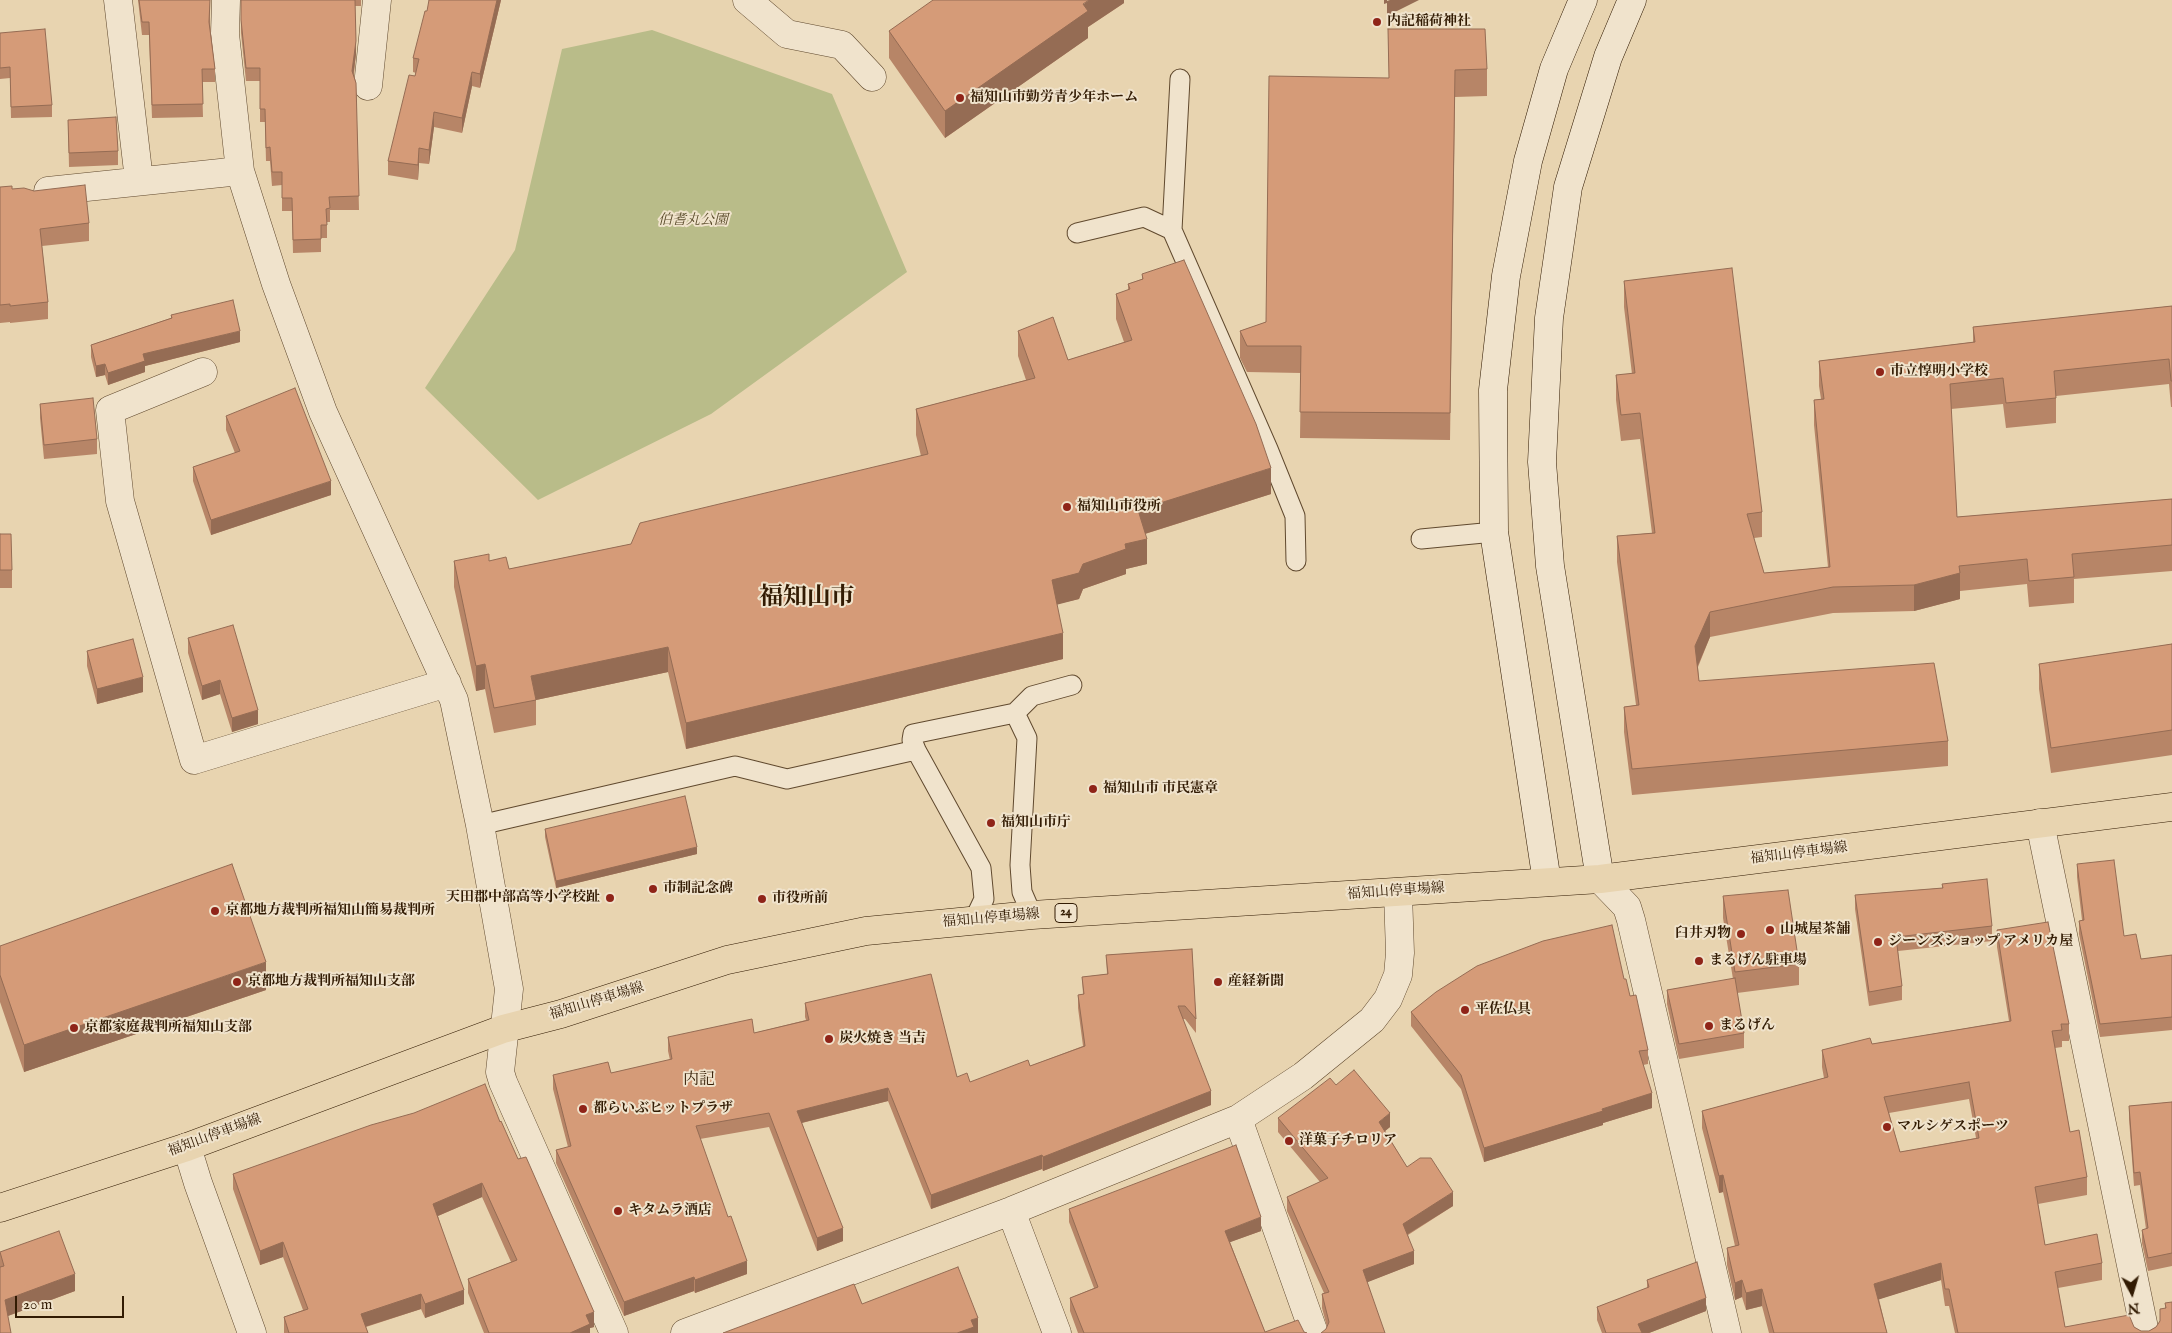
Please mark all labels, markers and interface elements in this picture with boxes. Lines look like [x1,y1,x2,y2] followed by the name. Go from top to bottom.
[1387,14,1471,30] place label: 内記稲荷神社
[1371,16,1383,28] marker: 内記稲荷神社
[970,90,1138,106] place label: 福知山市勤労青少年ホーム
[954,92,966,104] marker: 福知山市勤労青少年ホーム
[658,213,728,229] park label: 伯耆丸公園
[1890,364,1988,380] place label: 市立惇明小学校
[1874,366,1886,378] marker: 市立惇明小学校
[1077,499,1161,515] place label: 福知山市役所
[1061,501,1073,513] marker: 福知山市役所
[759,585,855,613] district label: 福知山市
[1103,781,1218,797] place label: 福知山市 市民憲章
[1087,783,1099,795] marker: 福知山市 市民憲章
[1001,815,1071,831] place label: 福知山市庁
[985,817,997,829] marker: 福知山市庁
[1749,840,1849,868] street label: 福知山停車場線
[1347,880,1445,904] street label: 福知山停車場線
[663,881,733,897] place label: 市制記念碑
[647,883,659,895] marker: 市制記念碑
[446,890,600,906] place label: 天田郡中部高等小学校趾
[772,891,828,907] place label: 市役所前
[604,892,616,904] marker: 天田郡中部高等小学校趾
[756,893,768,905] marker: 市役所前
[225,903,435,919] place label: 京都地方裁判所福知山簡易裁判所
[1055,904,1077,922] road number: 24
[209,905,221,917] marker: 京都地方裁判所福知山簡易裁判所
[941,906,1041,932] street label: 福知山停車場線
[1780,922,1850,938] place label: 山城屋茶舗
[1764,924,1776,936] marker: 山城屋茶舗
[1675,926,1731,942] place label: 臼井刃物
[1735,928,1747,940] marker: 臼井刃物
[1888,934,2073,950] place label: ジーンズショップ アメリカ屋
[1872,936,1884,948] marker: ジーンズショップ アメリカ屋
[1709,953,1807,969] place label: まるげん駐車場
[1693,955,1705,967] marker: まるげん駐車場
[247,974,415,990] place label: 京都地方裁判所福知山支部
[1228,974,1284,990] place label: 産経新聞
[231,976,243,988] marker: 京都地方裁判所福知山支部
[1212,976,1224,988] marker: 産経新聞
[548,980,646,1024] street label: 福知山停車場線
[1475,1002,1531,1018] place label: 平佐仏具
[1459,1004,1471,1016] marker: 平佐仏具
[1719,1018,1775,1034] place label: まるげん
[84,1020,252,1036] place label: 京都家庭裁判所福知山支部
[1703,1020,1715,1032] marker: まるげん
[68,1022,80,1034] marker: 京都家庭裁判所福知山支部
[839,1031,926,1047] place label: 炭火焼き 当吉
[823,1033,835,1045] marker: 炭火焼き 当吉
[683,1071,715,1091] district label: 内記
[593,1101,733,1117] place label: 都らいぶヒットプラザ
[577,1103,589,1115] marker: 都らいぶヒットプラザ
[166,1111,264,1161] street label: 福知山停車場線
[1897,1119,2009,1135] place label: マルシゲスポーツ
[1881,1121,1893,1133] marker: マルシゲスポーツ
[1299,1133,1397,1149] place label: 洋菓子チロリア
[1283,1135,1295,1147] marker: 洋菓子チロリア
[628,1203,712,1219] place label: キタムラ酒店
[612,1205,624,1217] marker: キタムラ酒店
[2107,1268,2157,1318] north arrow
[18,1286,126,1318] scale bar
[23,1295,52,1314] text: 20 m
[2127,1298,2141,1318] text: N

